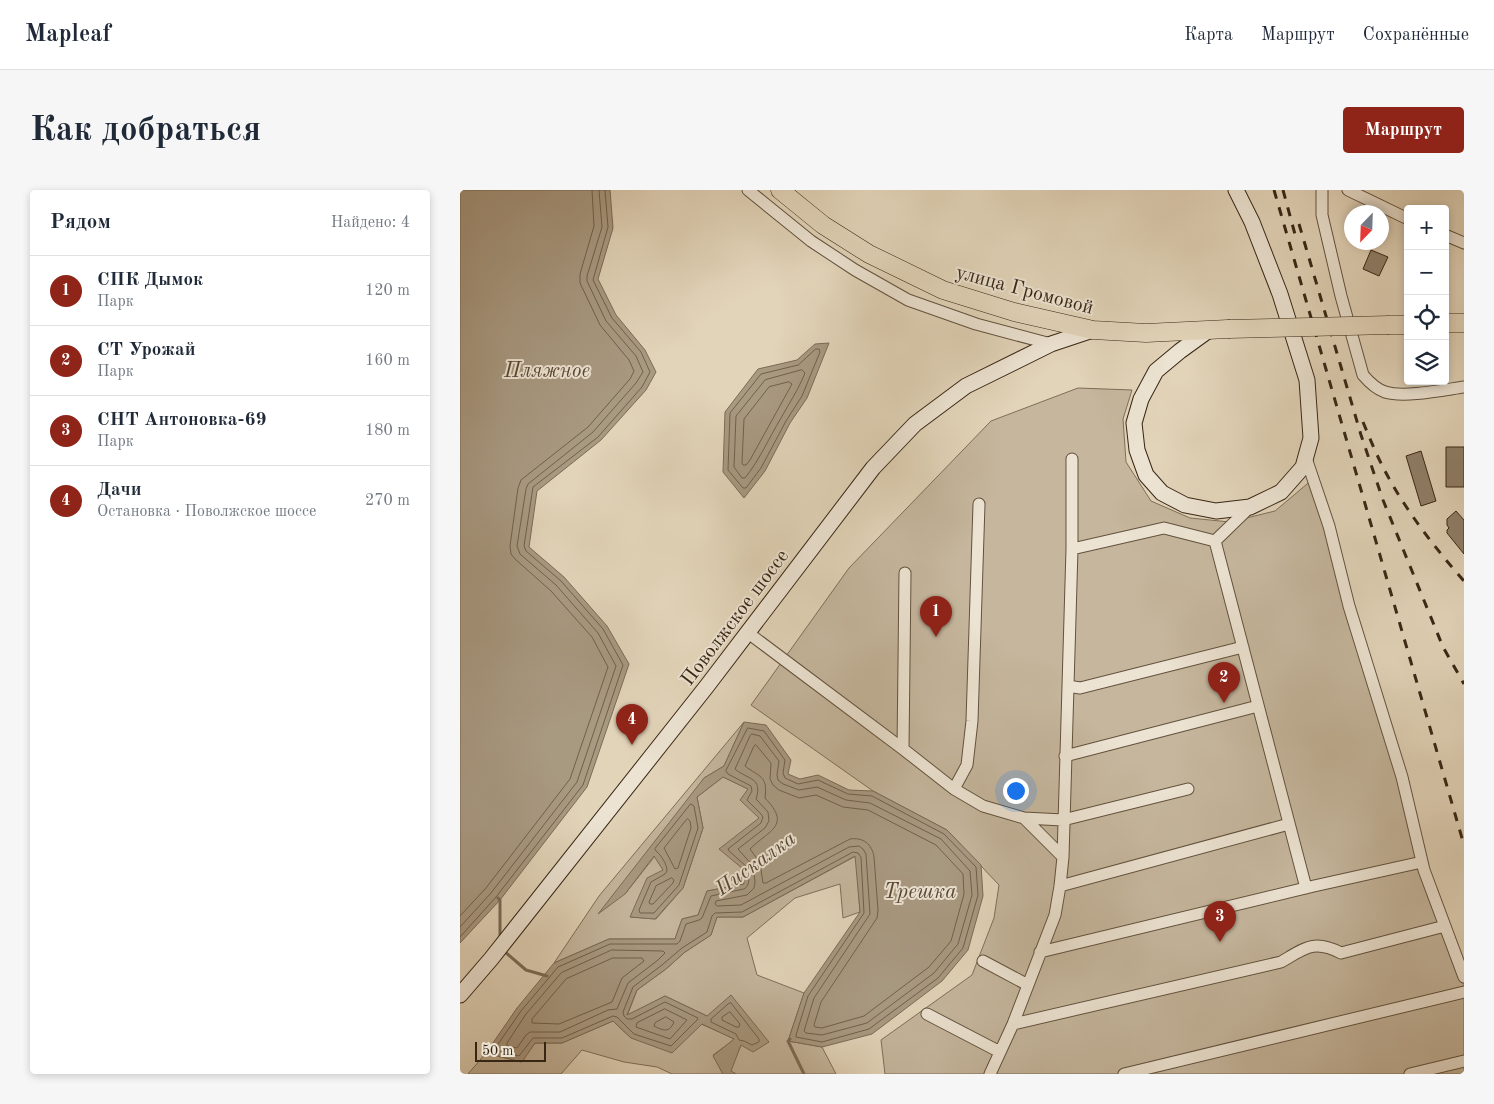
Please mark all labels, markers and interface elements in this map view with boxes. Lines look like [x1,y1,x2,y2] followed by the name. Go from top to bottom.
[25,23,111,47] text: Mapleaf
[1184,26,1233,44] text: Карта
[1261,26,1335,44] text: Маршрут
[1363,26,1469,44] text: Сохранённые
[1343,107,1464,153] button: Маршрут
[30,113,261,148] text: Как добраться
[1344,205,1389,250] north arrow
[1404,205,1449,385] map controls
[1404,205,1449,250] button: +
[50,212,111,233] text: Рядом
[331,215,410,231] text: Найдено: 4
[1404,250,1449,295] button: −
[953,263,1096,319] street label: улица Громовой
[97,271,203,290] text: СПК Дымок
[61,283,71,299] text: 1
[365,283,410,299] text: 120 m
[97,294,134,310] text: Парк
[1404,295,1449,340] button: locate
[1404,340,1449,385] button: layers
[97,341,196,360] text: СТ Урожай
[61,353,71,369] text: 2
[365,353,410,369] text: 160 m
[503,361,590,382] water label: Пляжное
[97,364,134,380] text: Парк
[97,411,267,430] text: СНТ Антоновка-69
[61,423,71,439] text: 3
[365,423,410,439] text: 180 m
[97,434,134,450] text: Парк
[97,481,142,500] text: Дачи
[61,493,71,509] text: 4
[365,493,410,509] text: 270 m
[97,504,316,520] text: Остановка · Поволжское шоссе
[678,546,793,690] street label: Поволжское шоссе
[920,596,952,637] pin: 1
[1208,662,1240,703] pin: 2
[616,704,648,745] pin: 4
[1003,778,1029,804] your location
[711,828,800,901] water label: Пискалка
[884,882,956,903] water label: Трешка
[1204,901,1236,942] pin: 3
[475,1039,546,1062] scale bar
[482,1044,513,1058] text: 50 m

